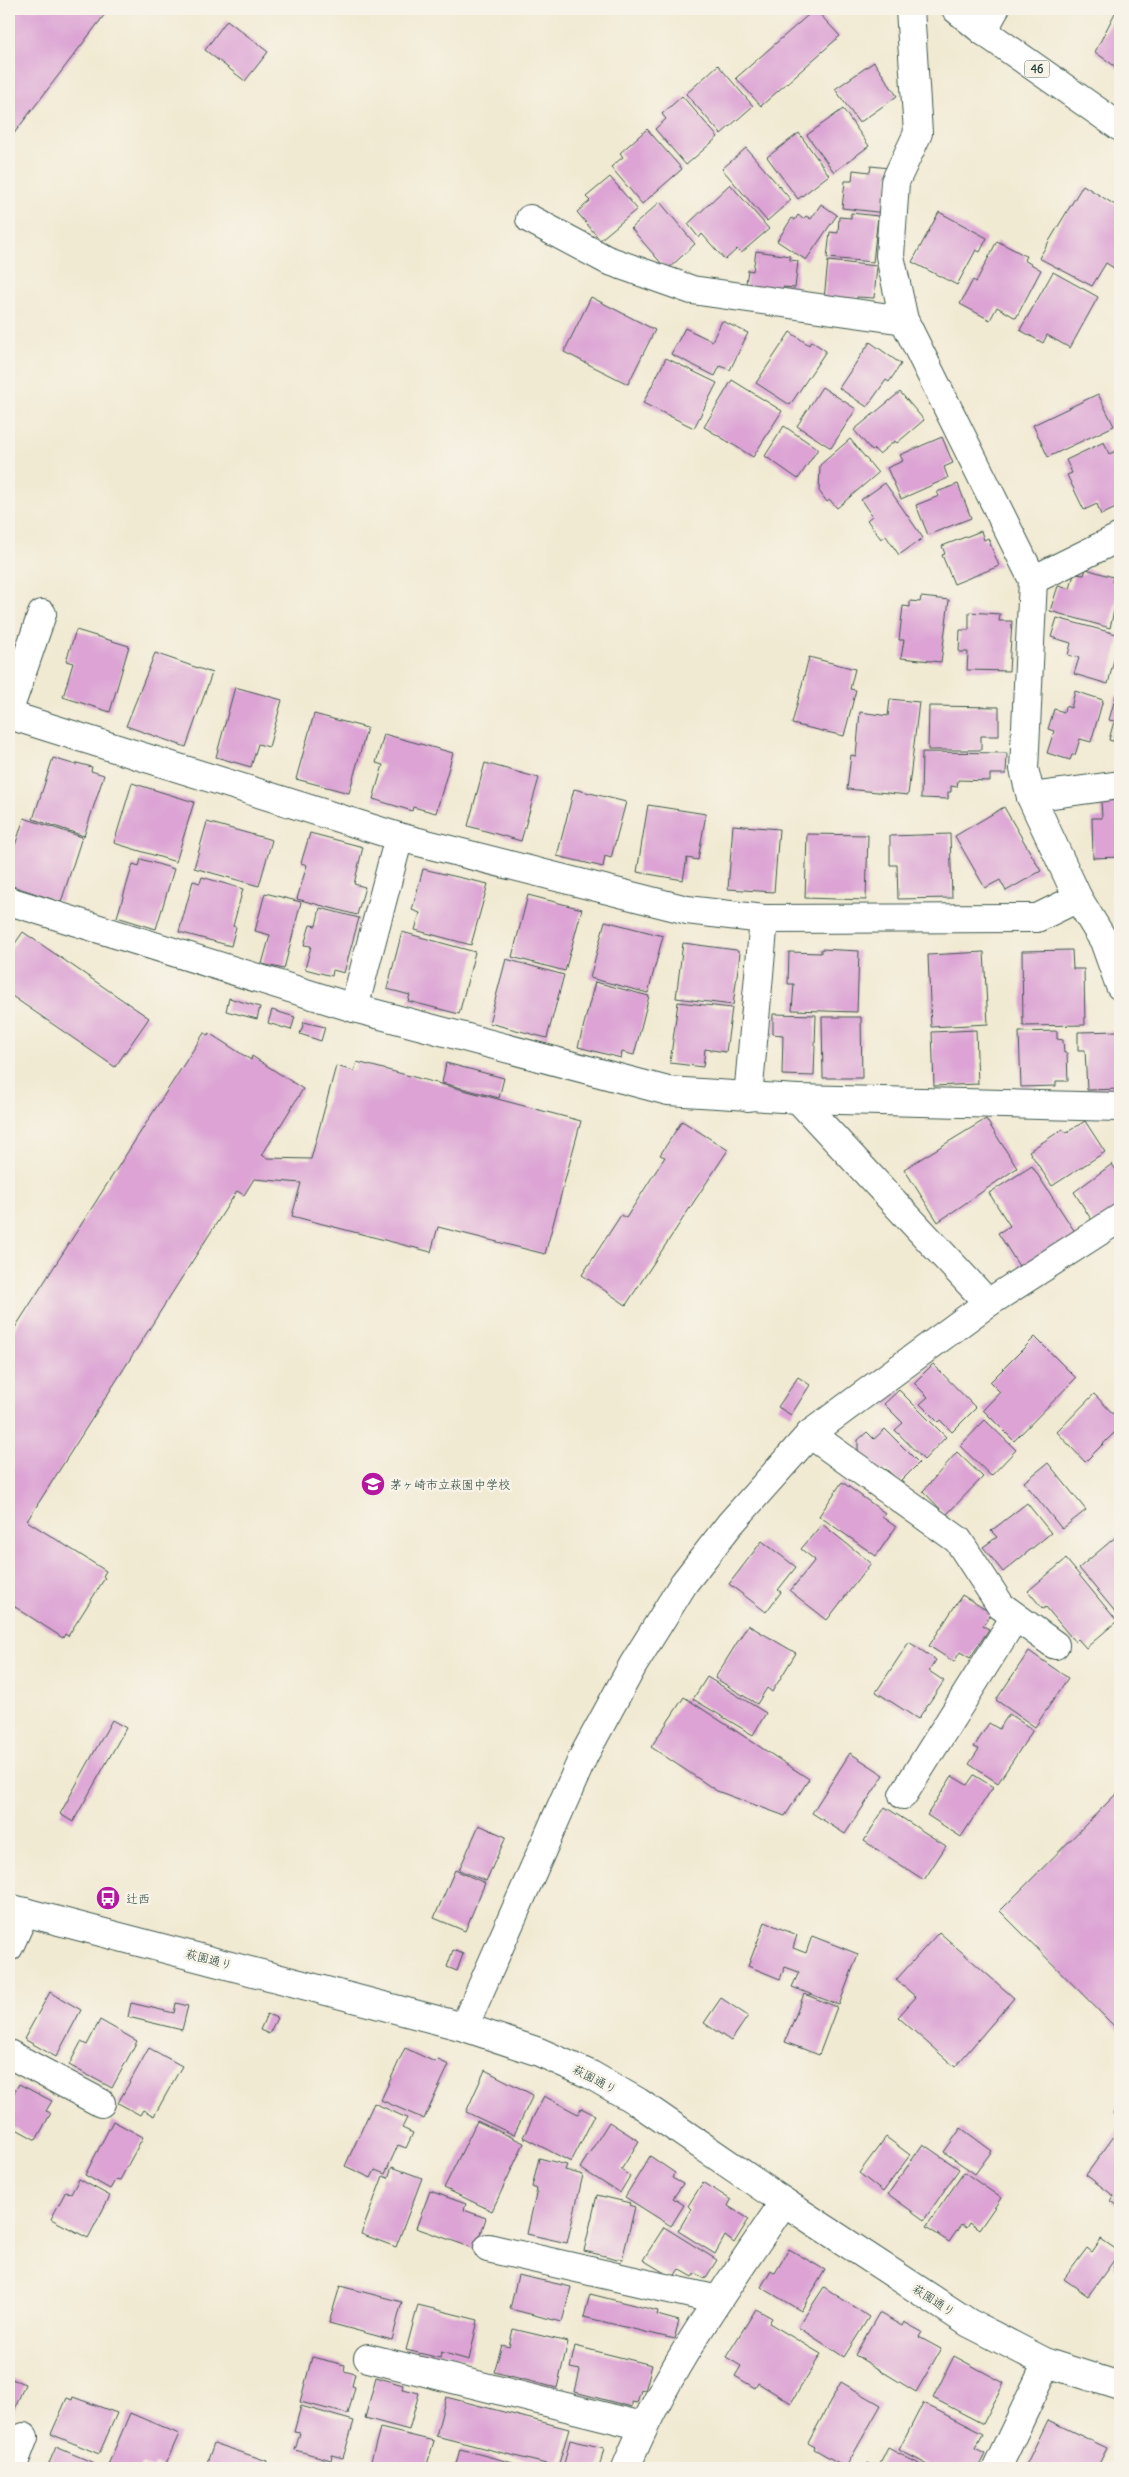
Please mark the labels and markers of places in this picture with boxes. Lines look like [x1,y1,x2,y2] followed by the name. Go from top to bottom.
[360,1471,386,1497] school or university icon: 茅ヶ崎市立萩園中学校
[390,1477,510,1492] place label: 茅ヶ崎市立萩園中学校
[95,1885,121,1911] bus stop icon: 辻西
[126,1891,150,1906] place label: 辻西

